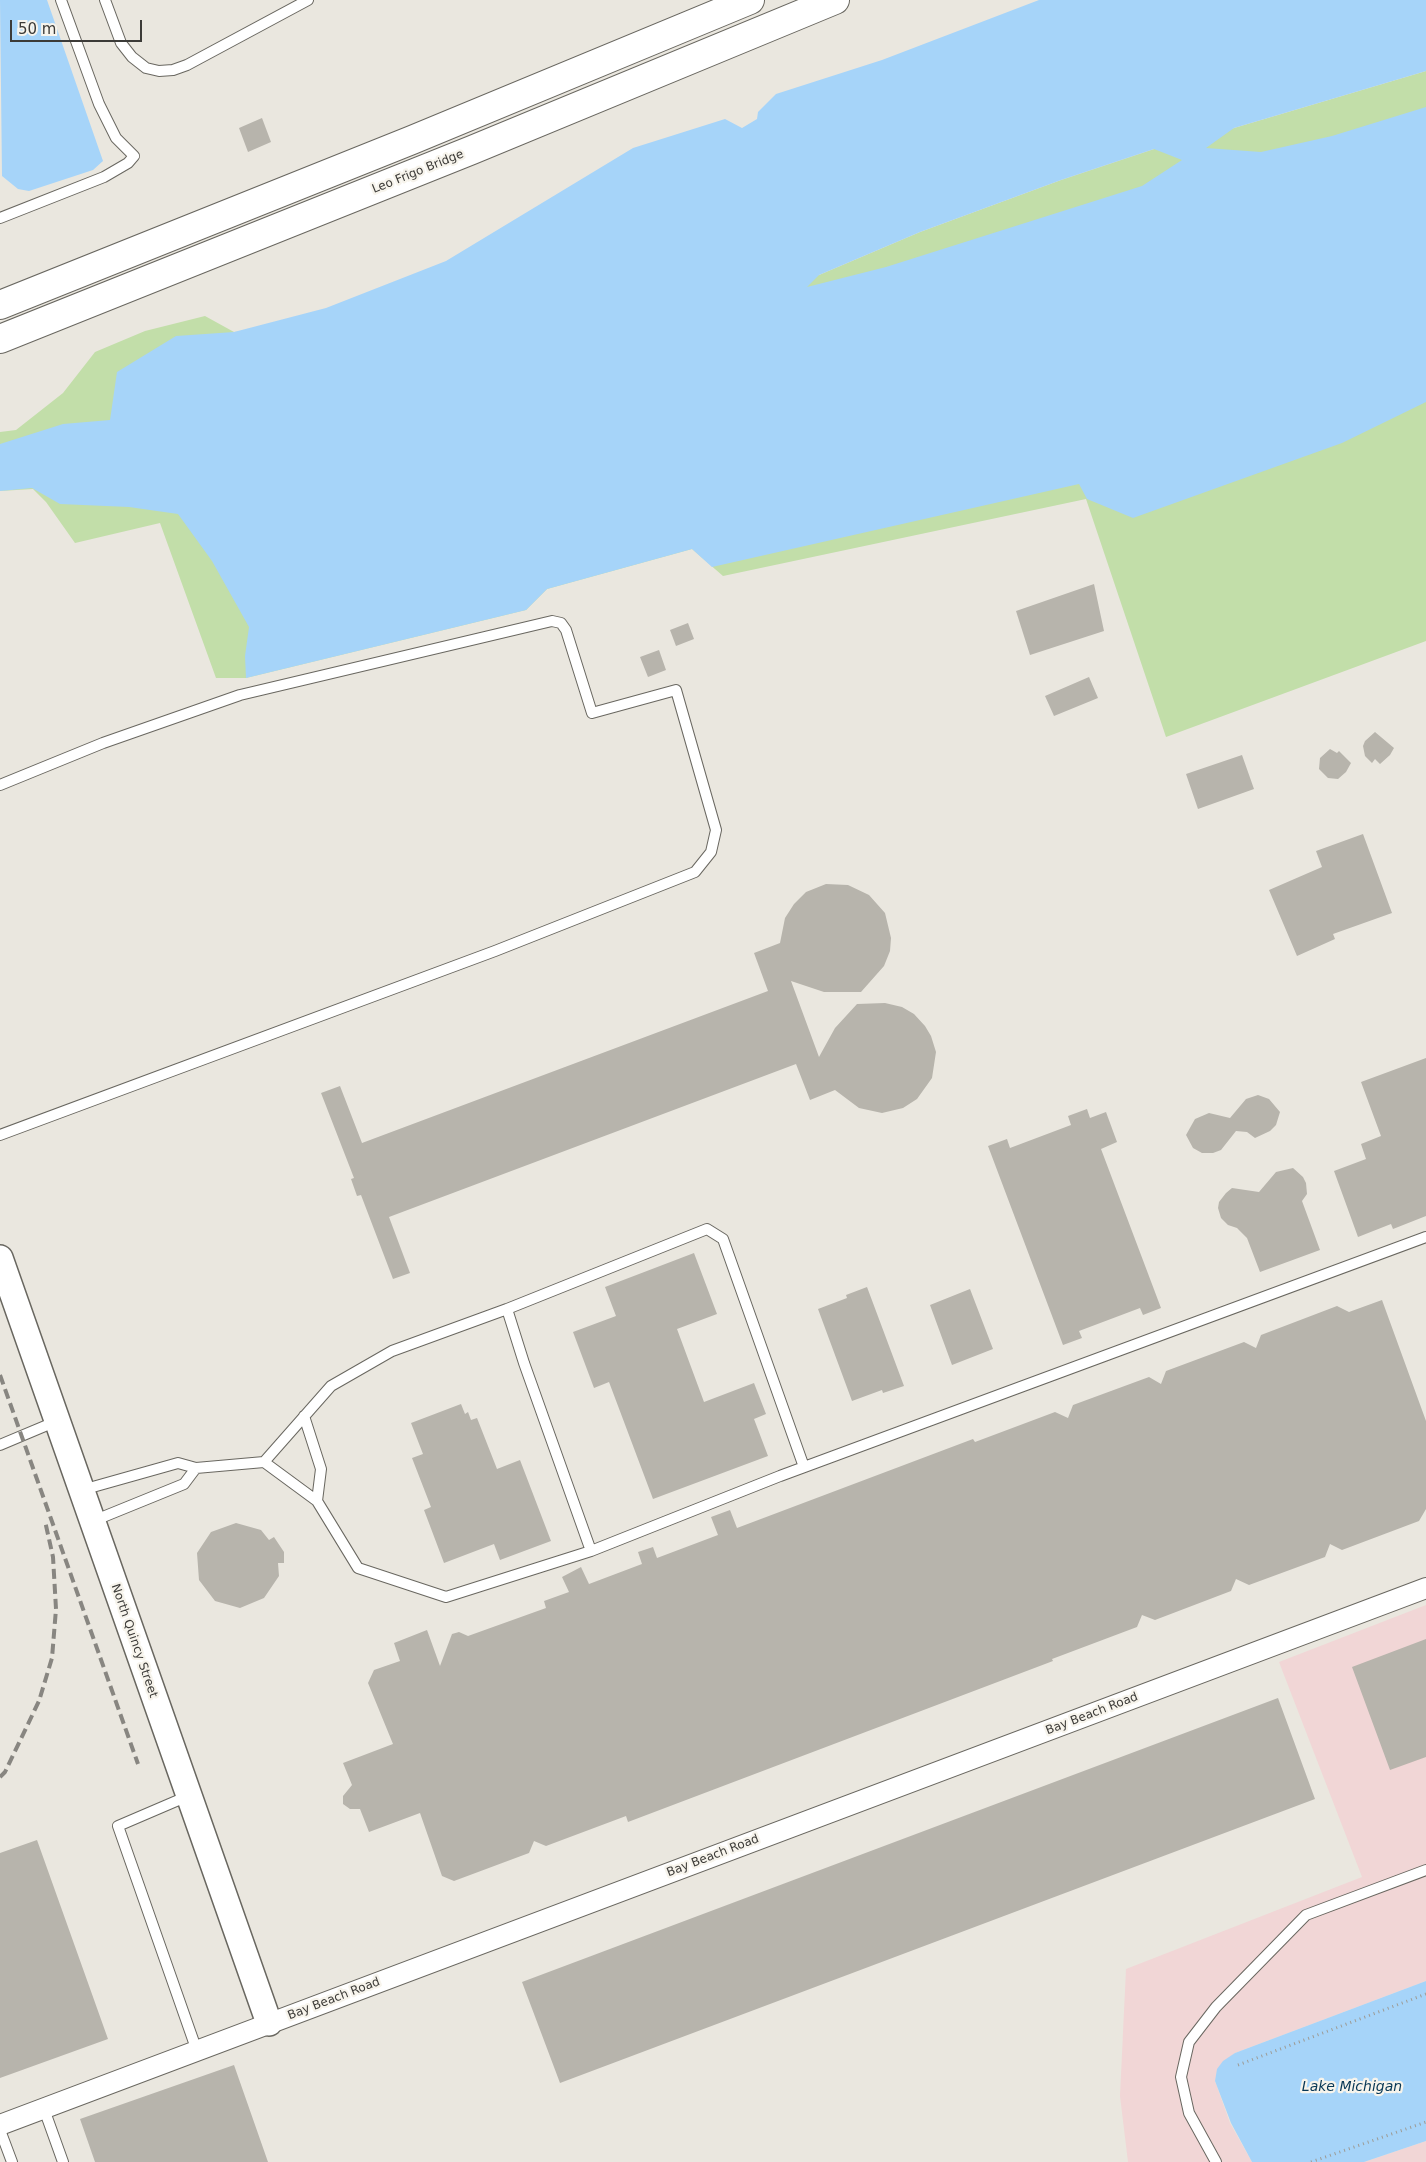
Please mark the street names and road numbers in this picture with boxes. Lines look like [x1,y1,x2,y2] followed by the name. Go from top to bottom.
[370,147,466,197] street label: Leo Frigo Bridge
[108,1582,160,1700] street label: North Quincy Street
[1044,1690,1140,1738] street label: Bay Beach Road
[665,1832,761,1880] street label: Bay Beach Road
[286,1975,382,2023] street label: Bay Beach Road

